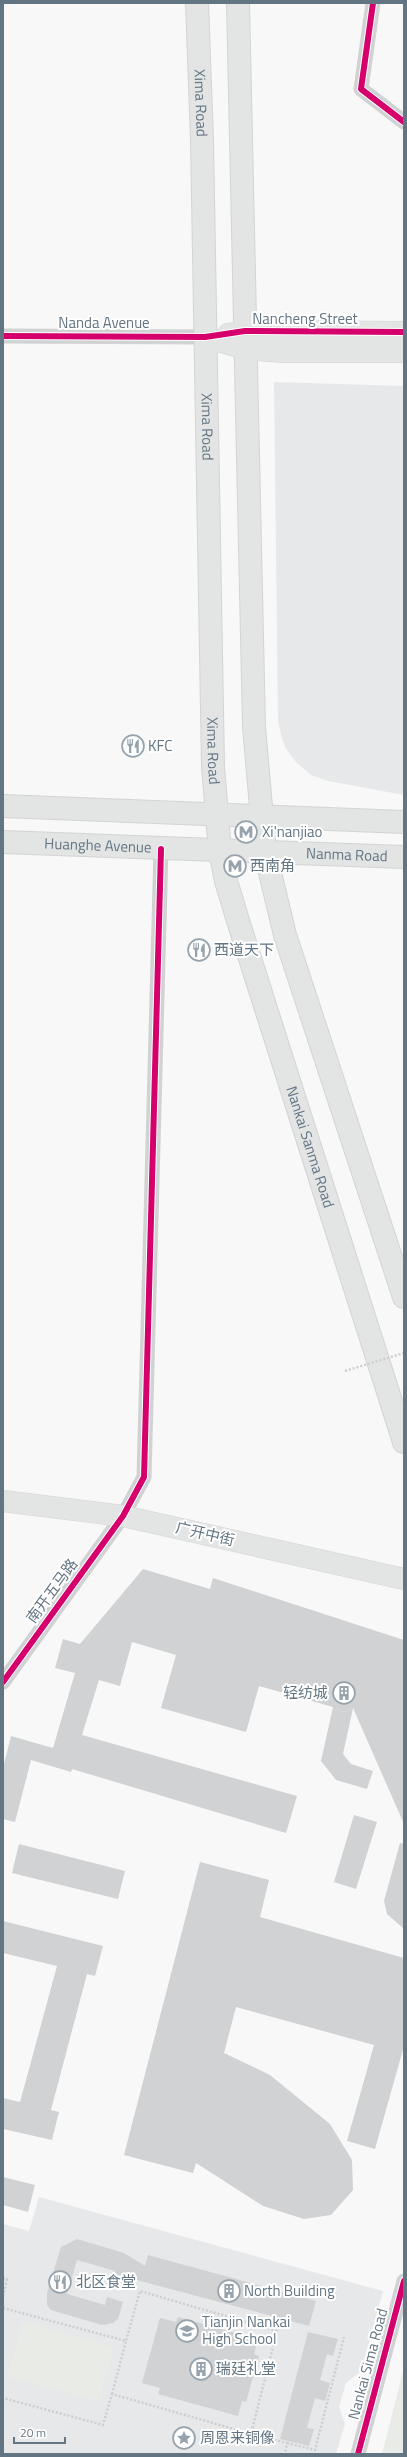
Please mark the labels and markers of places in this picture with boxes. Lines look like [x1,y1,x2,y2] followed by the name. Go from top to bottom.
[120,733,146,759] restaurant icon: KFC
[148,734,172,757] place label: KFC
[233,819,259,845] metro station icon: Xi'nanjiao
[262,820,322,843] place label: Xi'nanjiao
[222,853,248,879] metro station icon: 西南角
[250,854,295,877] place label: 西南角
[186,937,212,963] restaurant icon: 西道天下
[214,938,274,961] place label: 西道天下
[331,1680,357,1706] building icon: 轻纺城
[283,1681,328,1704] place label: 轻纺城
[47,2269,73,2295] restaurant icon: 北区食堂
[76,2270,136,2293] place label: 北区食堂
[216,2278,242,2304] building icon: North Building
[244,2279,335,2302] place label: North Building
[202,2310,290,2350] place label: Tianjin Nankai High School
[174,2318,200,2344] school or university icon: Tianjin Nankai High School
[188,2356,214,2382] building icon: 瑞廷礼堂
[216,2357,276,2380] place label: 瑞廷礼堂
[171,2425,197,2451] place icon: 周恩来铜像
[200,2426,275,2449] place label: 周恩来铜像

